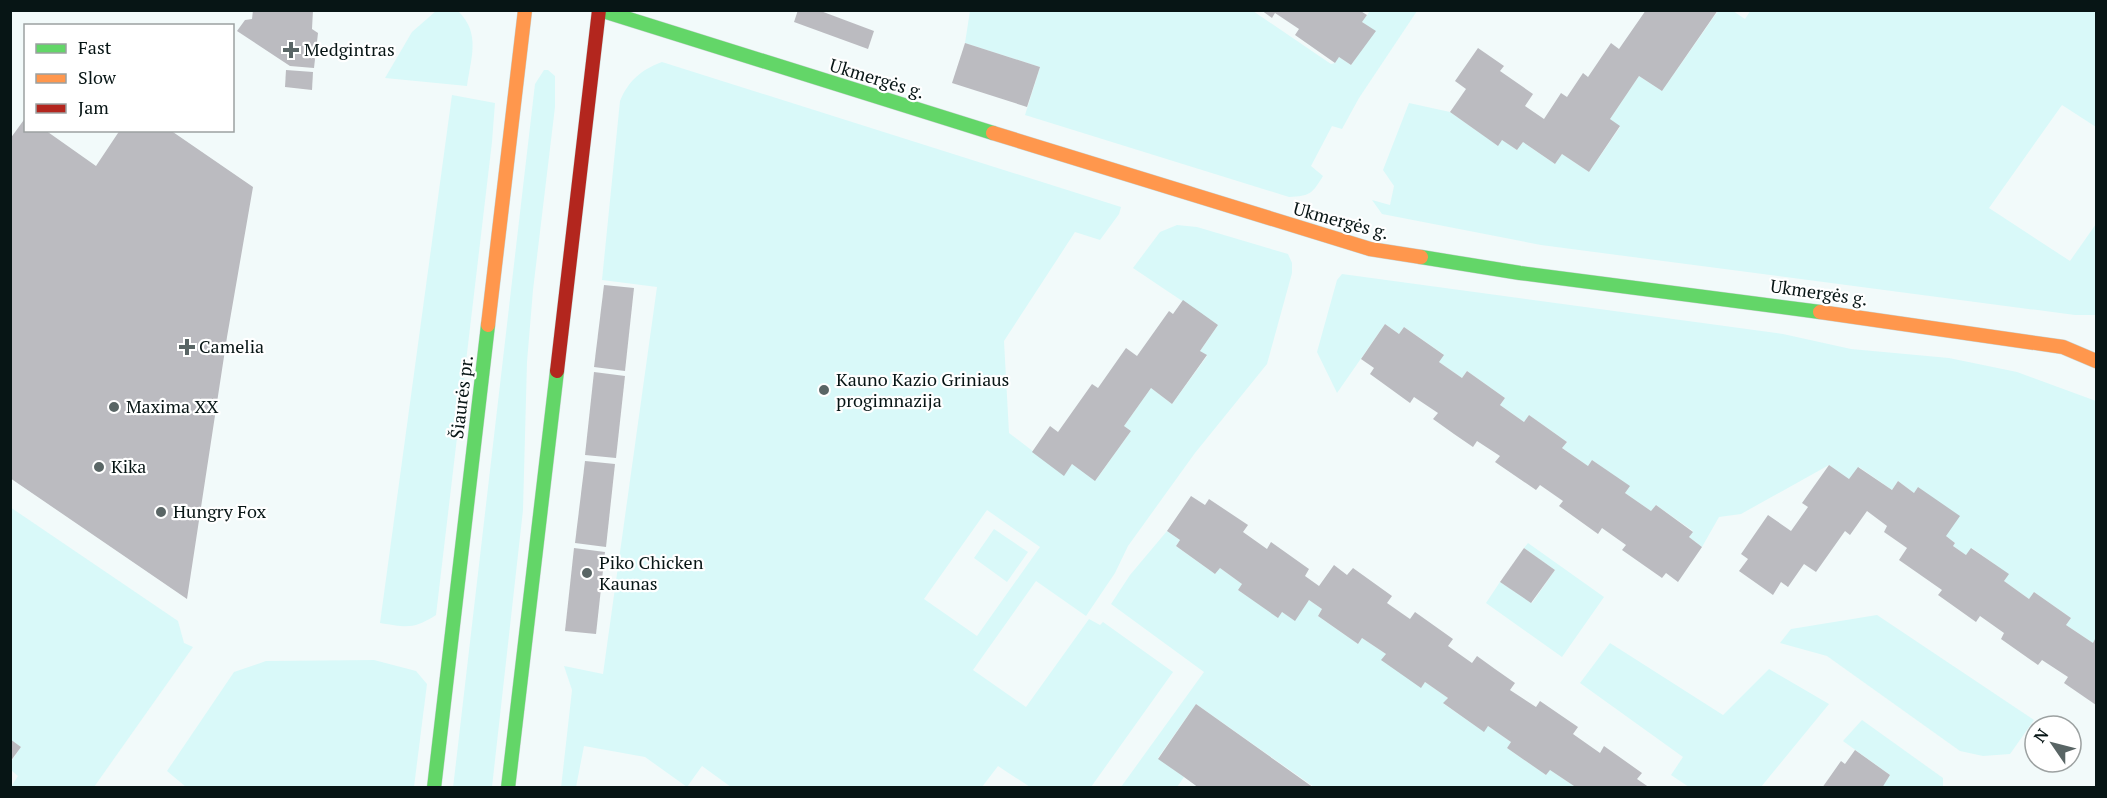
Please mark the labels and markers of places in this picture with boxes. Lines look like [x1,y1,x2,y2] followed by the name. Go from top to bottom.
[304,37,395,61] place label: Medgintras
[282,41,300,59] marker: Medgintras
[199,334,264,358] place label: Camelia
[180,340,194,354] marker: Camelia
[836,367,1009,412] place label: Kauno Kazio Griniaus progimnazija
[817,383,831,397] marker: Kauno Kazio Griniaus progimnazija
[126,394,219,418] place label: Maxima XX
[107,400,121,414] marker: Maxima XX
[111,454,146,478] place label: Kika
[92,460,106,474] marker: Kika
[173,499,267,523] place label: Hungry Fox
[154,505,168,519] marker: Hungry Fox
[599,550,704,595] place label: Piko Chicken Kaunas
[580,566,594,580] marker: Piko Chicken Kaunas

